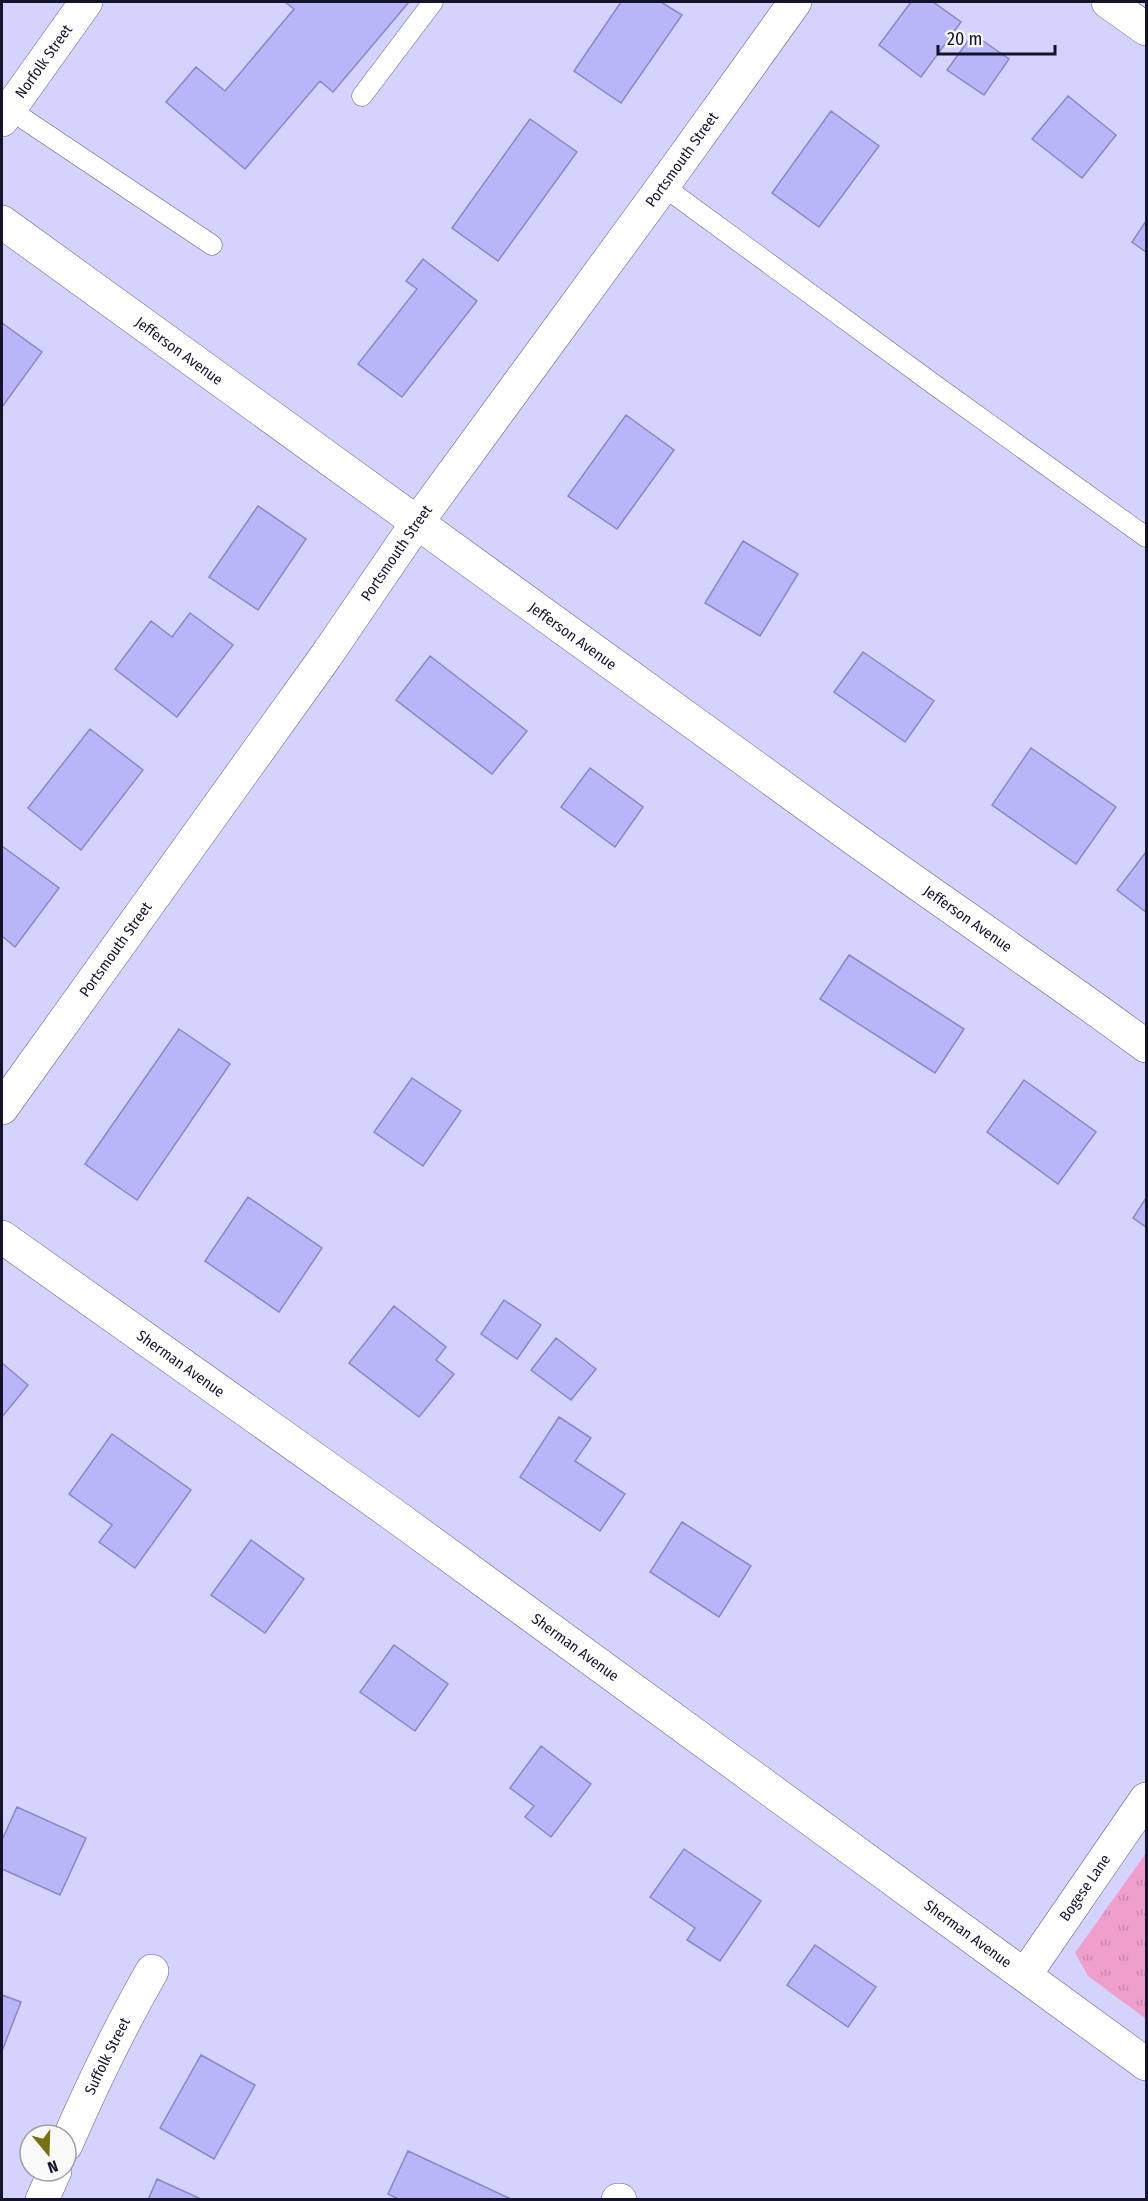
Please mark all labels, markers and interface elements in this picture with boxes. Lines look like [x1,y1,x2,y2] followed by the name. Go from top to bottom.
[938,18,1055,56] scale bar
[11,21,76,102] street label: Norfolk Street
[947,28,982,50] text: 20 m
[642,109,722,210] street label: Portsmouth Street
[132,313,226,389] street label: Jefferson Avenue
[357,501,436,604] street label: Portsmouth Street
[525,598,620,674] street label: Jefferson Avenue
[920,882,1015,956] street label: Jefferson Avenue
[76,898,156,1000] street label: Portsmouth Street
[133,1326,228,1401] street label: Sherman Avenue
[528,1610,622,1685] street label: Sherman Avenue
[1056,1851,1114,1924] street label: Bogese Lane
[921,1896,1015,1972] street label: Sherman Avenue
[81,2014,134,2098] street label: Suffolk Street
[18,2123,78,2183] north arrow
[45,2156,60,2177] text: N

